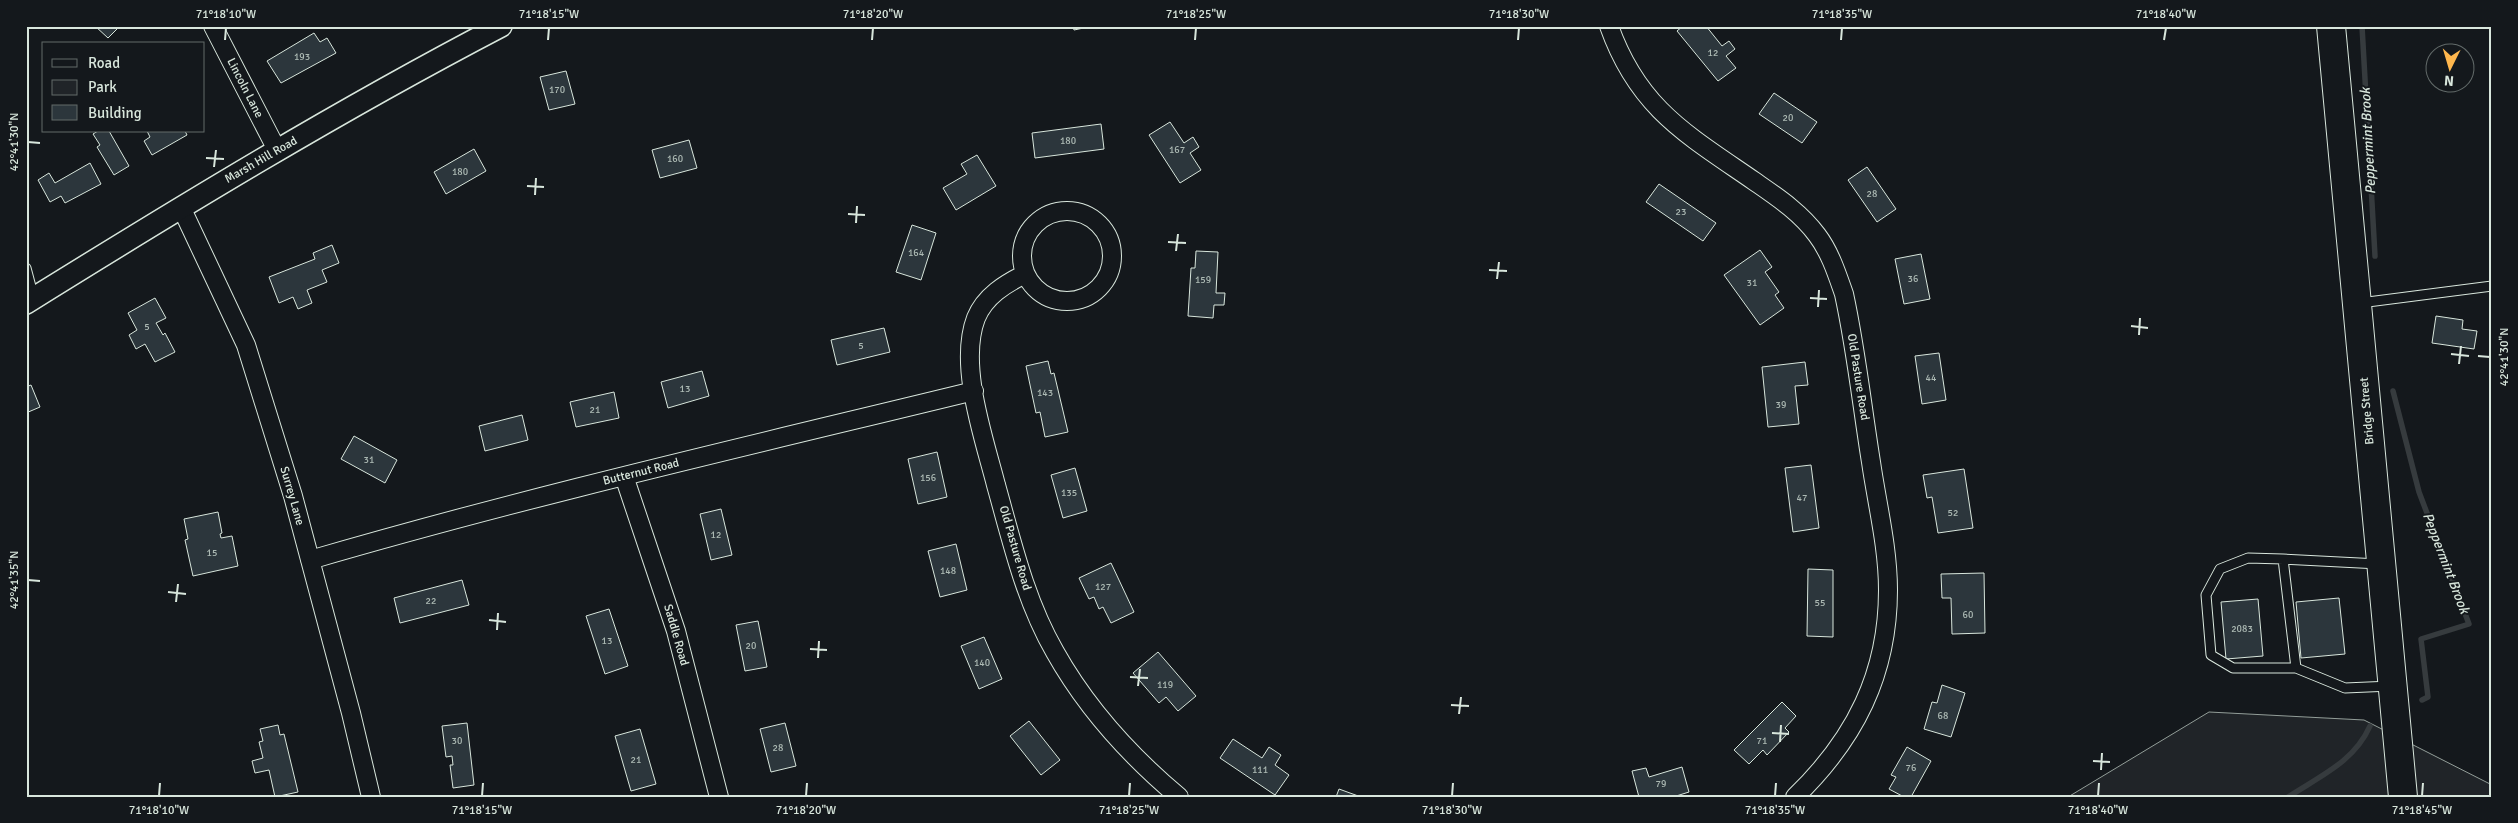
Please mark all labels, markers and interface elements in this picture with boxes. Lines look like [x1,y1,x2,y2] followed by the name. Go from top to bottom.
[196,7,256,22] text: 71°18'10"W
[519,7,579,22] text: 71°18'15"W
[843,7,903,22] text: 71°18'20"W
[1166,7,1226,22] text: 71°18'25"W
[1489,7,1549,22] text: 71°18'30"W
[1812,7,1872,22] text: 71°18'35"W
[2136,7,2196,22] text: 71°18'40"W
[42,42,205,132] legend
[2426,42,2476,92] north arrow
[1708,47,1718,59] house number: 12
[294,51,310,63] house number: 193
[88,54,120,72] text: Road
[224,56,266,120] street label: Lincoln Lane
[2443,72,2455,89] text: N
[88,78,117,96] text: Park
[549,84,565,96] house number: 170
[2357,85,2379,195] water label: Peppermint Brook
[88,104,142,122] text: Building
[1783,112,1793,124] house number: 20
[7,113,22,171] text: 42°41'30"N
[222,133,300,187] street label: Marsh Hill Road
[1060,135,1076,147] house number: 180
[1169,144,1185,156] house number: 167
[667,153,683,165] house number: 160
[452,166,468,178] house number: 180
[1867,188,1877,200] house number: 28
[1676,206,1686,218] house number: 23
[908,247,925,259] house number: 164
[1908,273,1918,285] house number: 36
[1195,274,1211,286] house number: 159
[1747,277,1757,289] house number: 31
[144,321,150,333] house number: 5
[2497,328,2512,386] text: 42°41'30"N
[1844,333,1872,421] street label: Old Pasture Road
[858,340,864,352] house number: 5
[1926,372,1937,384] house number: 44
[2357,377,2377,445] street label: Bridge Street
[680,383,690,395] house number: 13
[1037,387,1053,399] house number: 143
[1776,399,1786,411] house number: 39
[590,404,600,416] house number: 21
[364,454,374,466] house number: 31
[601,455,681,489] street label: Butternut Road
[276,465,308,527] street label: Surrey Lane
[920,472,936,484] house number: 156
[1061,487,1077,499] house number: 135
[1797,492,1807,504] house number: 47
[996,504,1034,592] street label: Old Pasture Road
[1948,507,1958,519] house number: 52
[2419,510,2474,618] water label: Peppermint Brook
[711,529,721,541] house number: 12
[207,547,217,559] house number: 15
[7,551,22,609] text: 42°41'35"N
[940,565,956,577] house number: 148
[1095,581,1111,593] house number: 127
[426,595,436,607] house number: 22
[1815,597,1825,609] house number: 55
[660,603,692,667] street label: Saddle Road
[1963,609,1973,621] house number: 60
[2231,623,2253,635] house number: 2083
[602,635,612,647] house number: 13
[746,640,756,652] house number: 20
[974,657,990,669] house number: 140
[1157,679,1173,691] house number: 119
[1938,710,1948,722] house number: 68
[452,735,462,747] house number: 30
[1757,735,1767,747] house number: 71
[773,742,783,754] house number: 28
[631,754,641,766] house number: 21
[1906,762,1916,774] house number: 76
[1252,764,1268,776] house number: 111
[1656,778,1666,790] house number: 79
[129,803,189,818] text: 71°18'10"W
[452,803,512,818] text: 71°18'15"W
[776,803,836,818] text: 71°18'20"W
[1099,803,1159,818] text: 71°18'25"W
[1422,803,1482,818] text: 71°18'30"W
[1745,803,1805,818] text: 71°18'35"W
[2068,803,2128,818] text: 71°18'40"W
[2392,803,2452,818] text: 71°18'45"W

